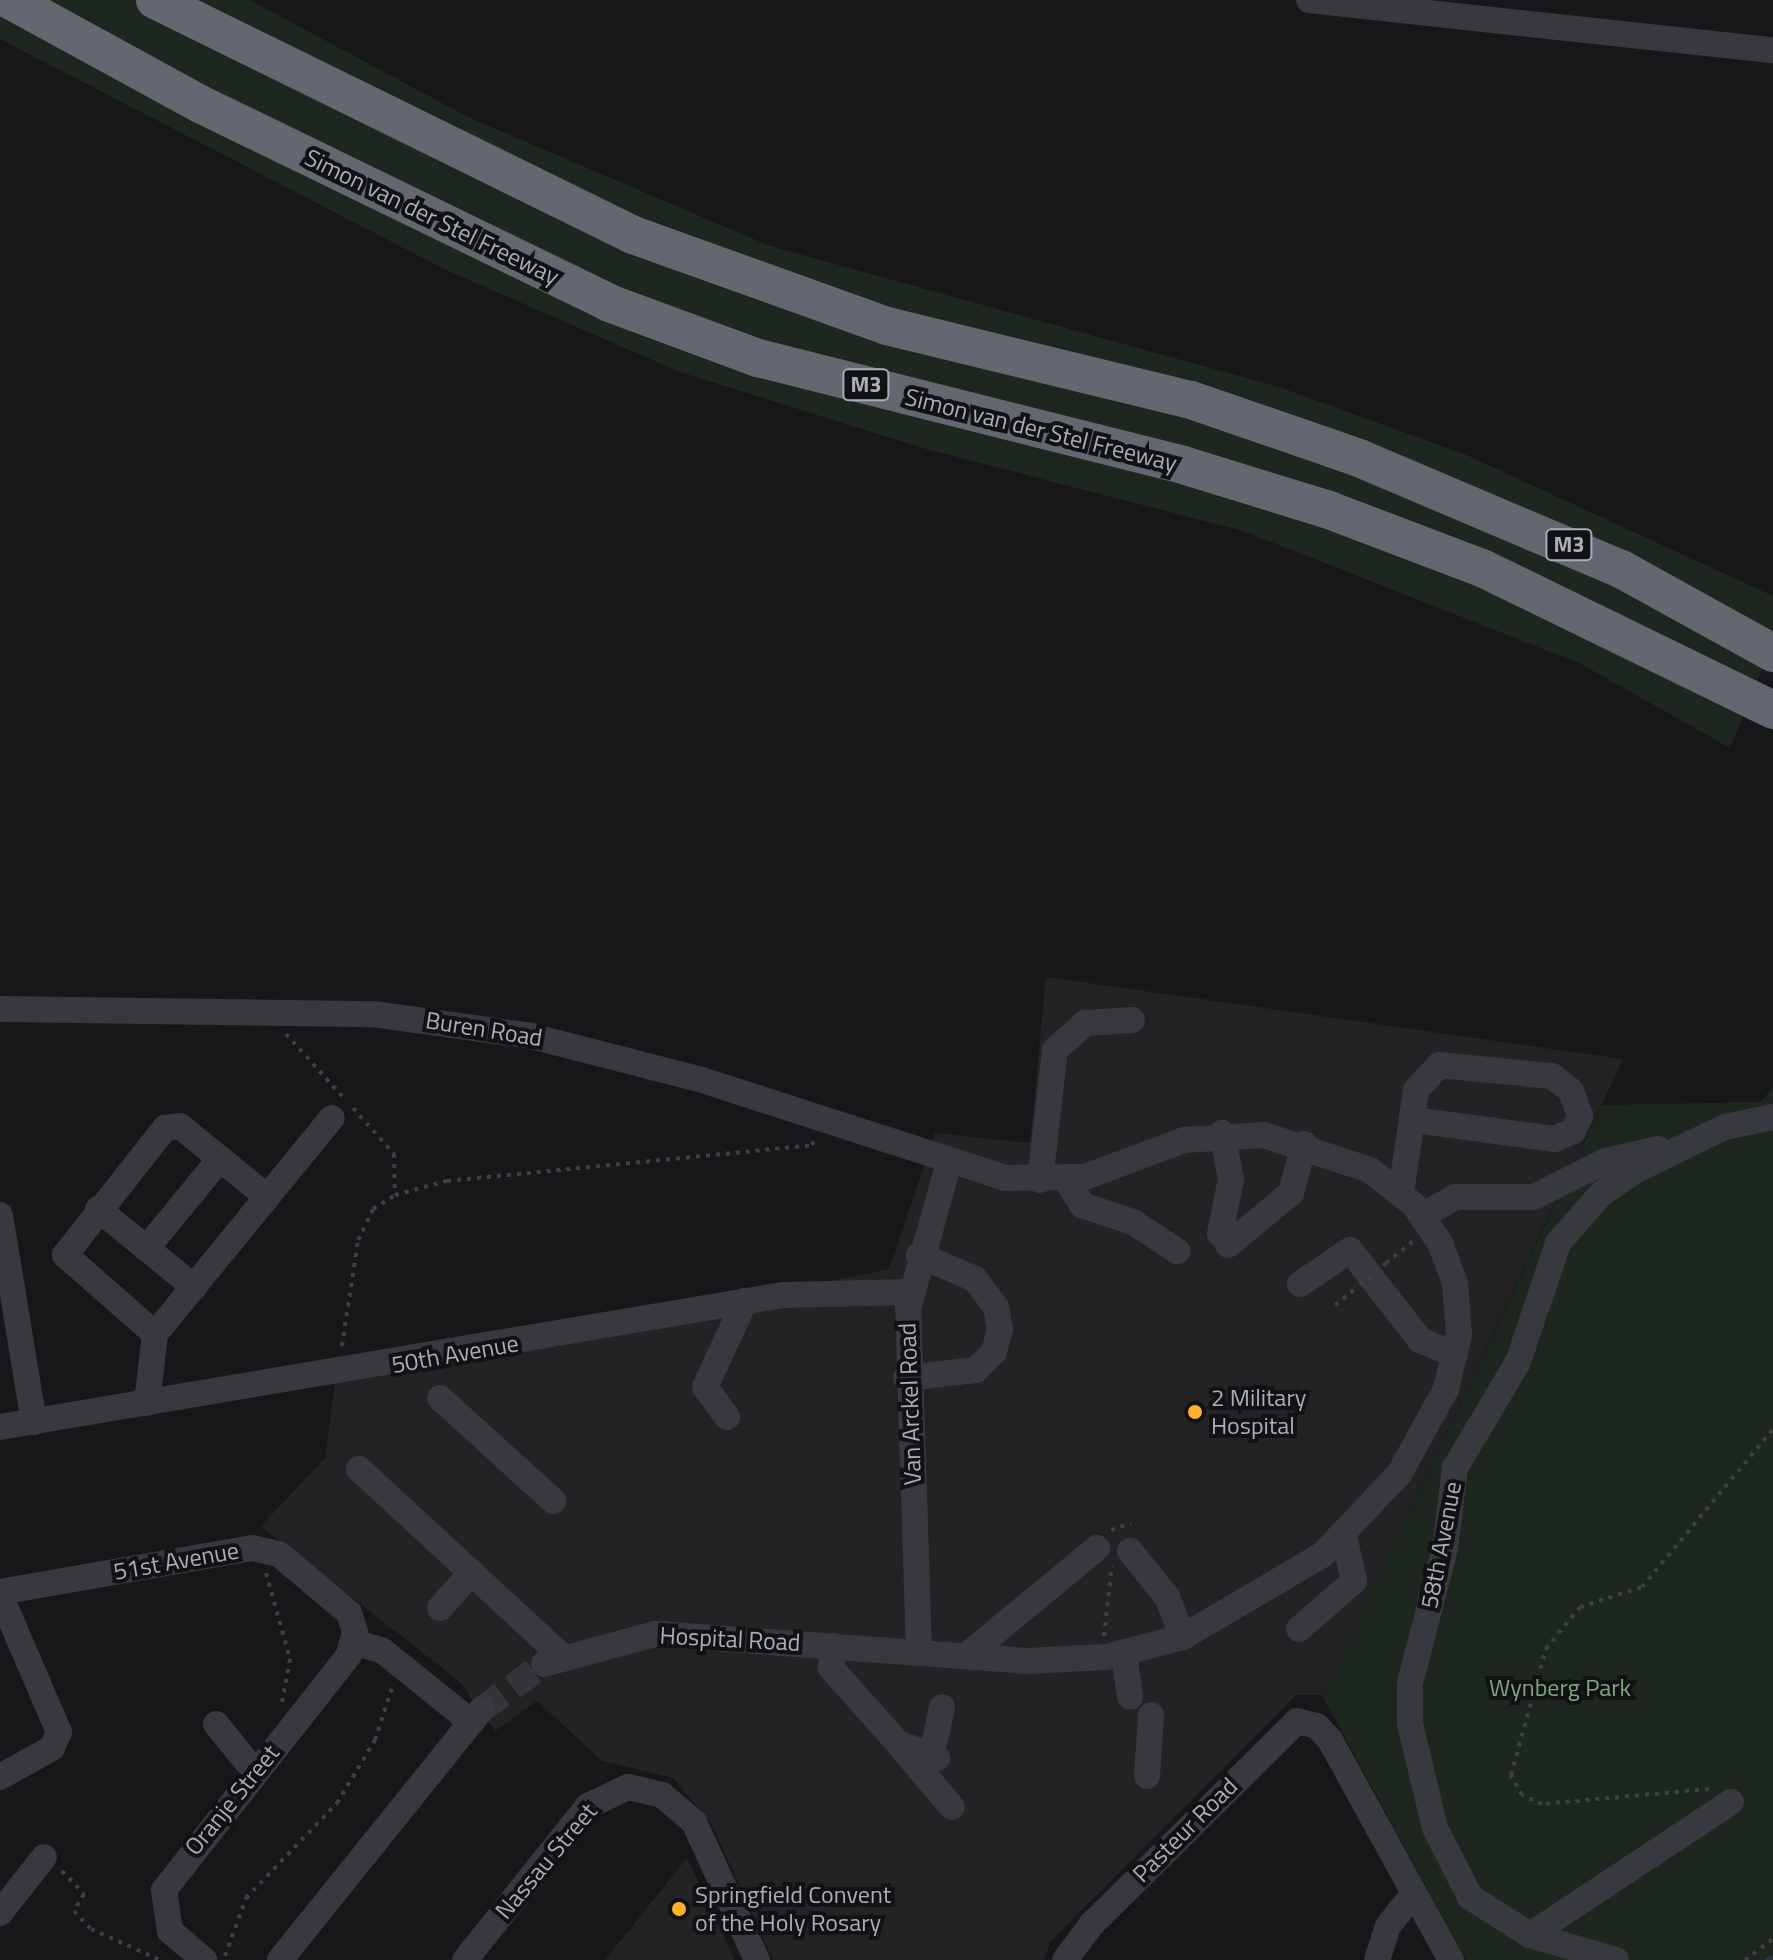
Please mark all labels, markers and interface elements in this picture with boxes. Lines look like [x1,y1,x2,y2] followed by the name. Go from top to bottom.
[300,143,564,291] street label: Simon van der Stel Freeway
[842,367,890,403] road number: M3
[902,382,1180,478] street label: Simon van der Stel Freeway
[1545,527,1593,563] road number: M3
[424,1006,544,1052] street label: Buren Road
[893,1322,927,1486] street label: Van Arckel Road
[389,1329,521,1379] street label: 50th Avenue
[1211,1384,1306,1440] place label: 2 Military Hospital
[1186,1403,1204,1421] marker: 2 Military Hospital
[1415,1479,1467,1611] street label: 58th Avenue
[111,1536,241,1586] street label: 51st Avenue
[659,1621,801,1657] street label: Hospital Road
[1489,1674,1631,1702] park label: Wynberg Park
[179,1739,285,1861] street label: Oranje Street
[1127,1772,1243,1888] street label: Pasteur Road
[489,1797,603,1925] street label: Nassau Street
[695,1881,891,1937] place label: Springfield Convent of the Holy Rosary
[670,1900,688,1918] marker: Springfield Convent of the Holy Rosary

